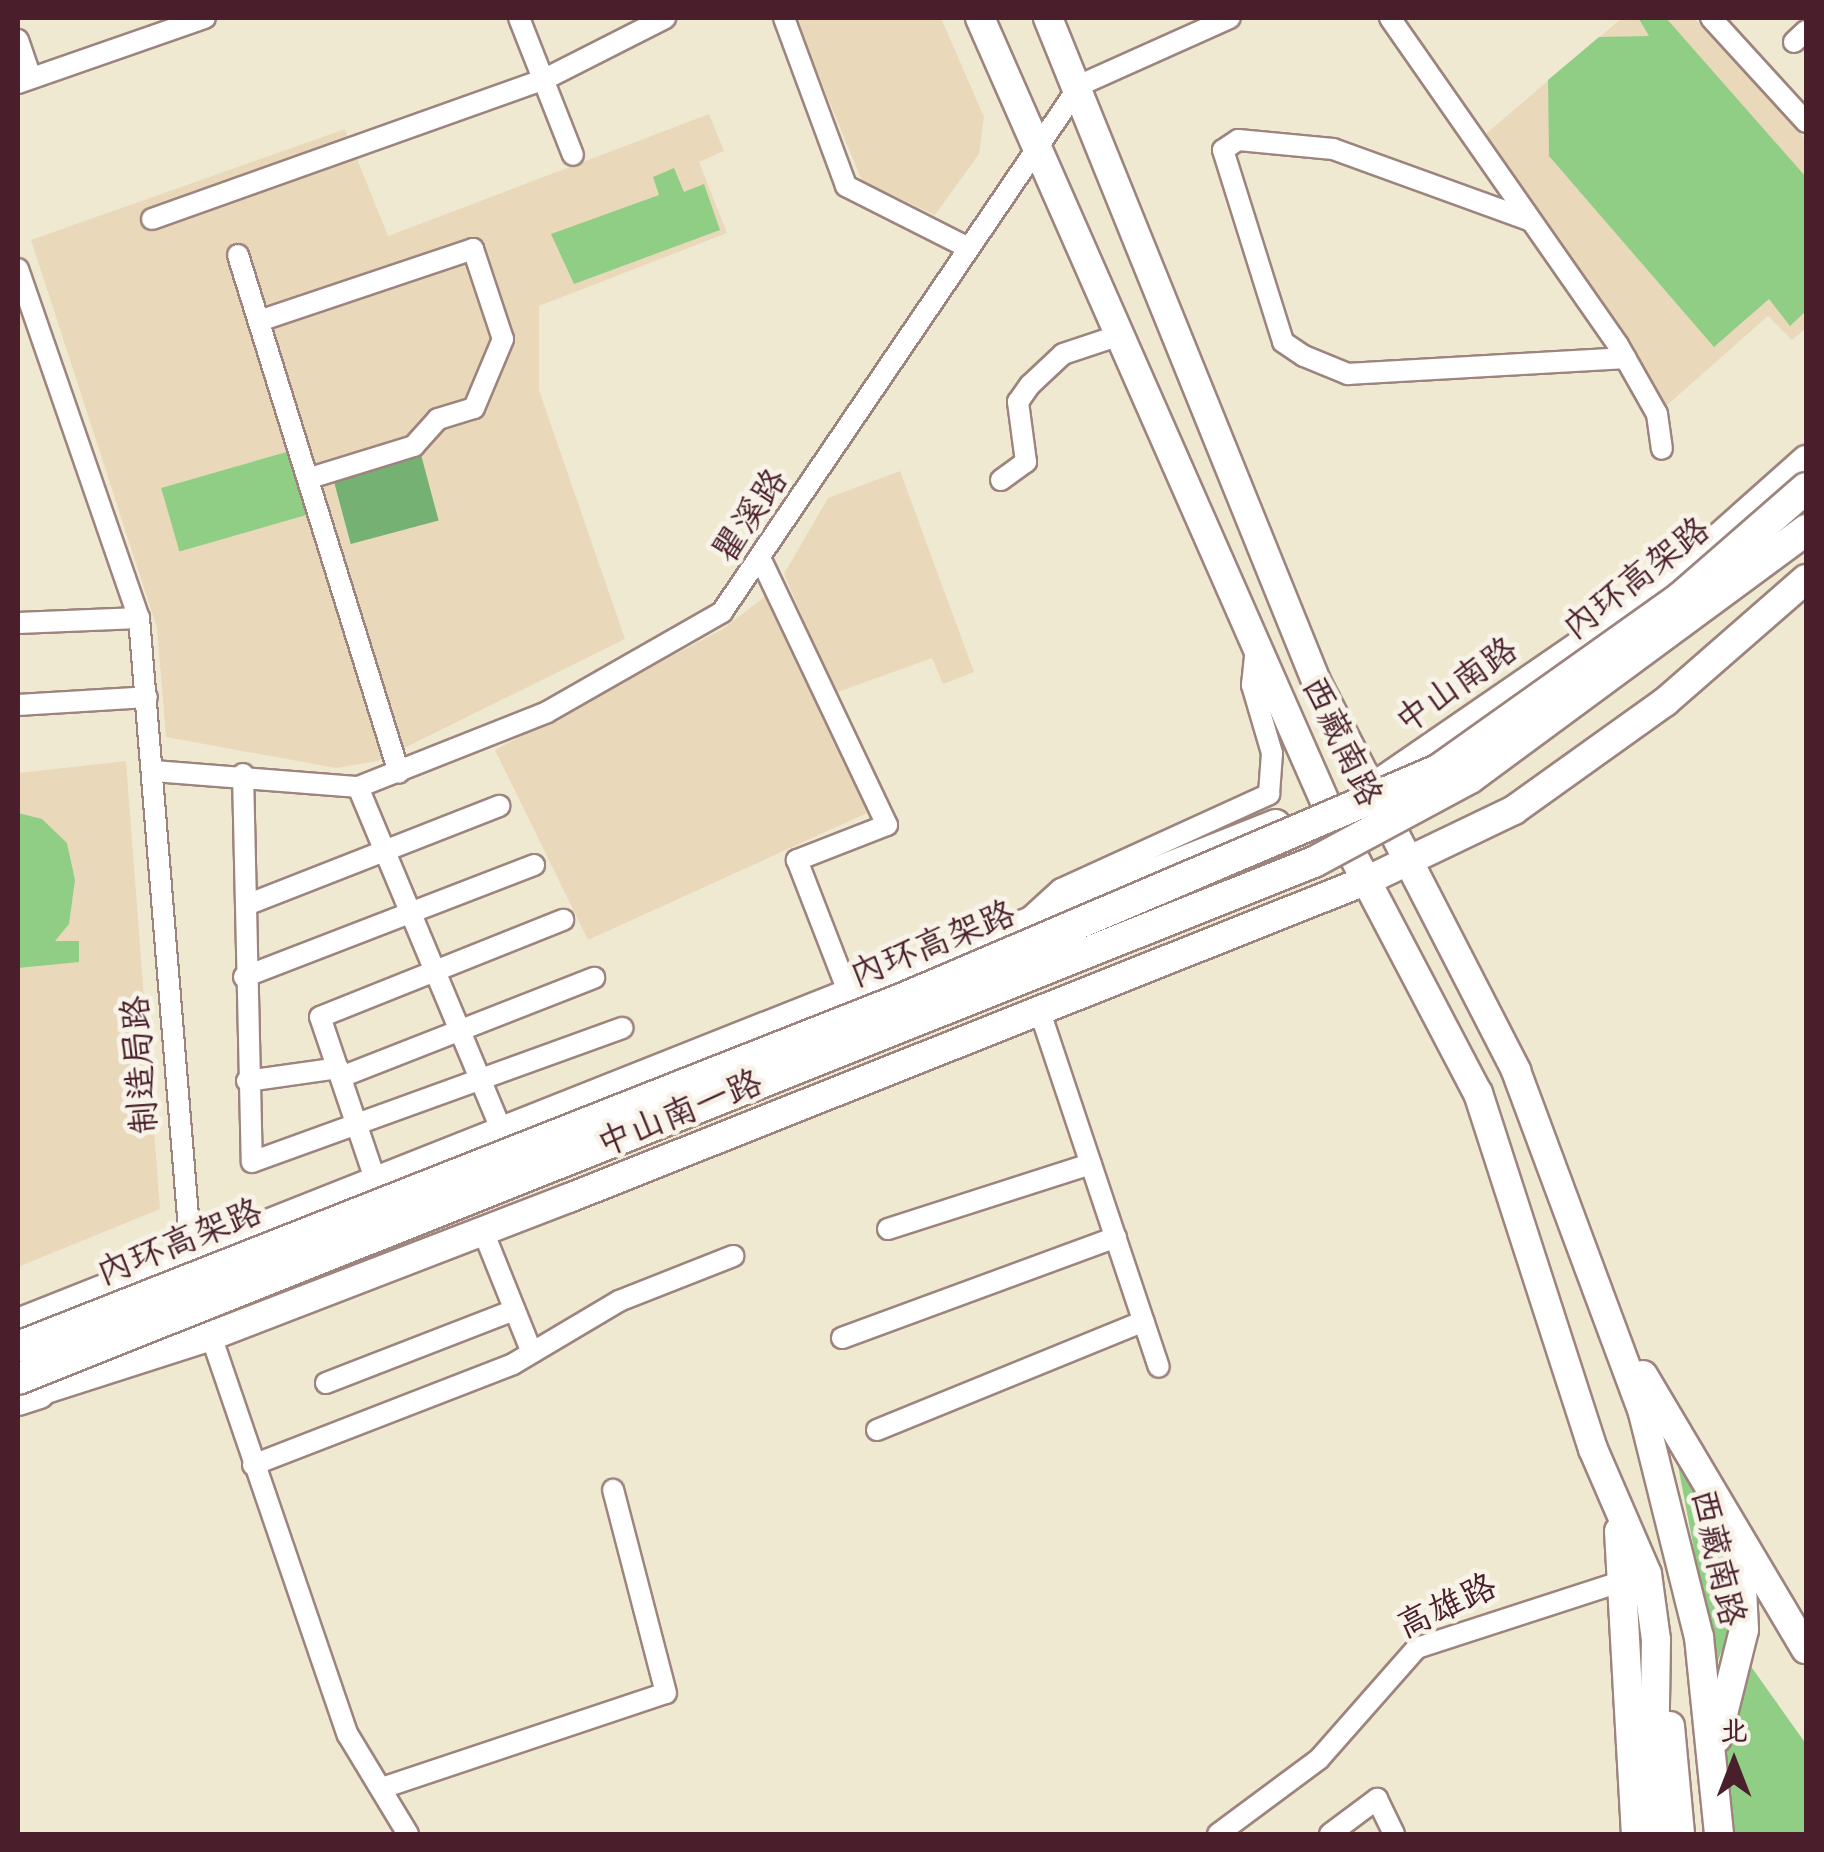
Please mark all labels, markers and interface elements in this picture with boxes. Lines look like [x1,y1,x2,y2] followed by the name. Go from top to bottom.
[704,461,798,571] street label: 瞿溪路
[1555,509,1719,649] street label: 内环高架路
[1388,629,1526,743] street label: 中山南路
[1291,670,1391,814] street label: 西藏南路
[844,893,1022,997] street label: 内环高架路
[115,994,167,1136] street label: 制造局路
[591,1062,769,1166] street label: 中山南一路
[91,1191,269,1295] street label: 内环高架路
[1681,1485,1753,1631] street label: 西藏南路
[1391,1566,1503,1648] street label: 高雄路
[1684,1712,1784,1812] north arrow
[1720,1712,1748,1751] text: 北

